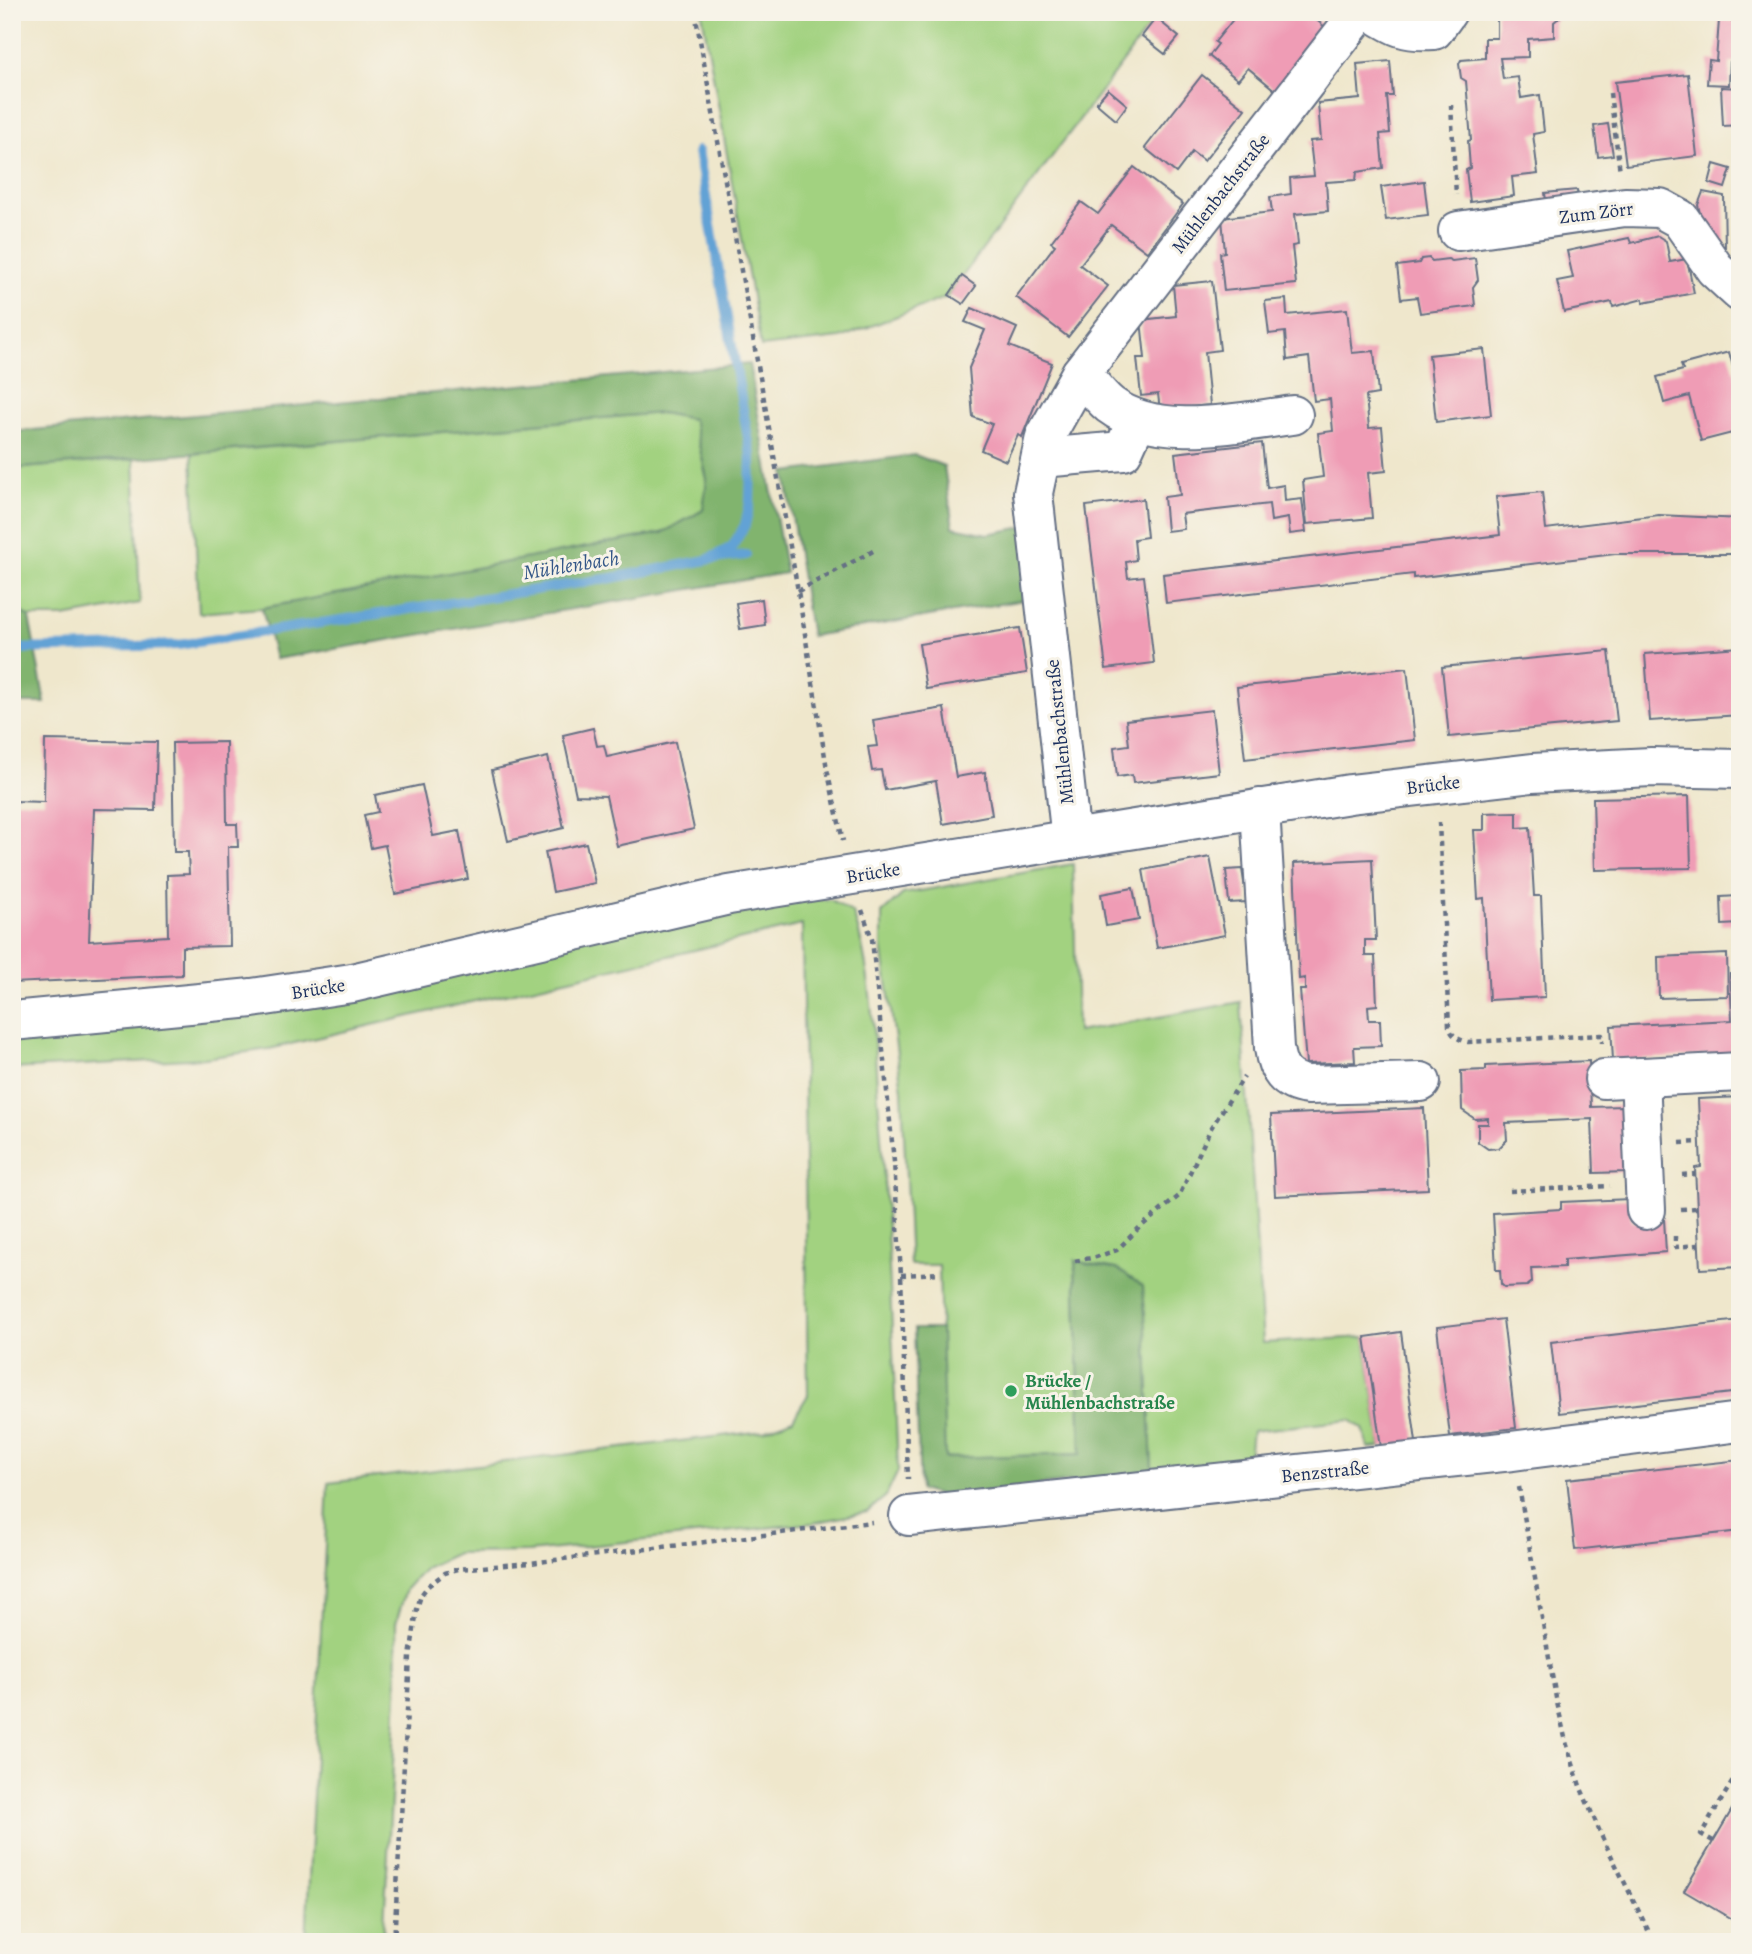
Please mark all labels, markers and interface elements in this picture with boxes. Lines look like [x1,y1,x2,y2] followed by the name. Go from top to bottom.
[1166,128,1276,259] street label: Mühlenbachstraße
[1557,196,1635,230] street label: Zum Zörr
[521,544,621,586] water label: Mühlenbach
[1039,658,1081,806] street label: Mühlenbachstraße
[1405,769,1462,801] street label: Brücke
[844,856,902,890] street label: Brücke
[289,972,347,1006] street label: Brücke
[1025,1368,1175,1416] place label: Brücke / Mühlenbachstraße
[1003,1383,1019,1399] marker: Brücke / Mühlenbachstraße
[1280,1454,1370,1490] street label: Benzstraße

